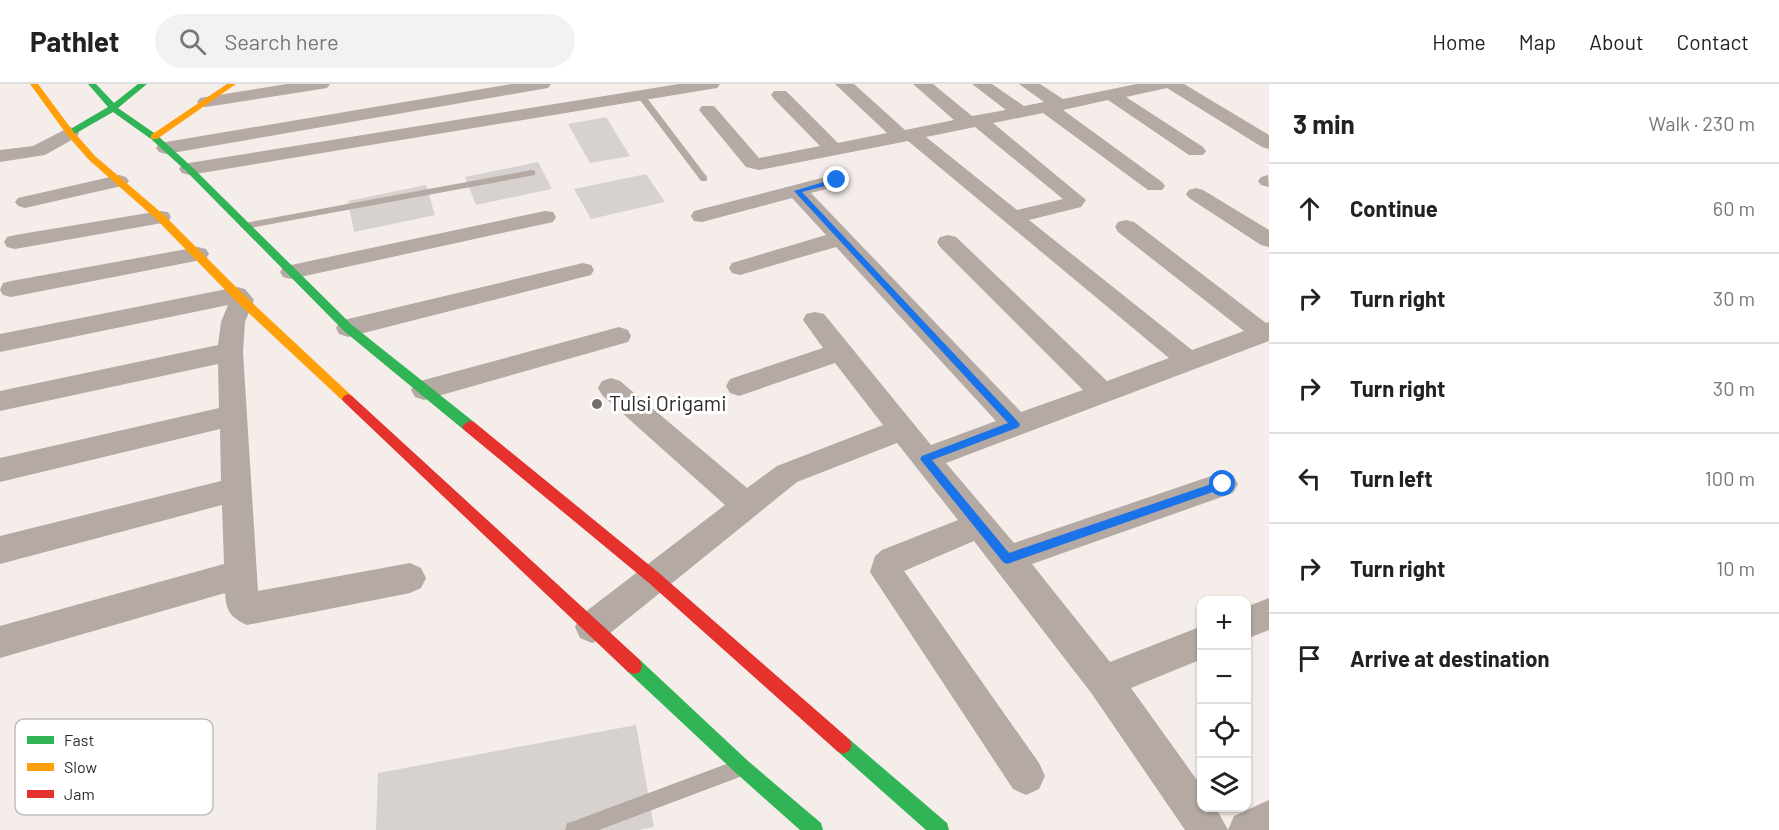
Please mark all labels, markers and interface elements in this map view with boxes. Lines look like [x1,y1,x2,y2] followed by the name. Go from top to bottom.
[155,14,575,68] search box
[30,24,119,58] text: Pathlet
[176,25,209,58] icon: search
[224,28,339,54] text: Search here
[1432,29,1486,54] text: Home
[1519,29,1556,54] text: Map
[1589,29,1644,54] text: About
[1677,29,1749,54] text: Contact
[1293,108,1355,139] text: 3 min
[1649,111,1755,135] text: Walk · 230 m
[823,166,849,192] route end
[1293,192,1326,225] icon: ahead
[1350,195,1438,221] text: Continue
[1713,196,1755,220] text: 60 m
[1293,282,1326,315] icon: right
[1350,285,1445,311] text: Turn right
[1713,286,1755,310] text: 30 m
[1293,372,1326,405] icon: right
[1350,375,1445,401] text: Turn right
[1713,376,1755,400] text: 30 m
[609,390,727,415] place label: Tulsi Origami
[590,397,604,411] marker: Tulsi Origami
[1293,462,1326,495] icon: left
[1350,465,1433,491] text: Turn left
[1705,466,1755,490] text: 100 m
[1209,470,1235,496] route start
[1293,552,1326,585] icon: right
[1350,555,1445,581] text: Turn right
[1716,556,1755,580] text: 10 m
[1197,596,1251,812] map controls
[1197,596,1251,650] button: +
[1293,642,1326,675] icon: arrive
[1350,645,1549,671] text: Arrive at destination
[1197,650,1251,704] button: −
[1197,704,1251,758] button: locate
[15,719,213,815] legend
[64,730,94,749] text: Fast
[64,757,97,776] text: Slow
[1197,758,1251,812] button: layers
[64,784,95,803] text: Jam

